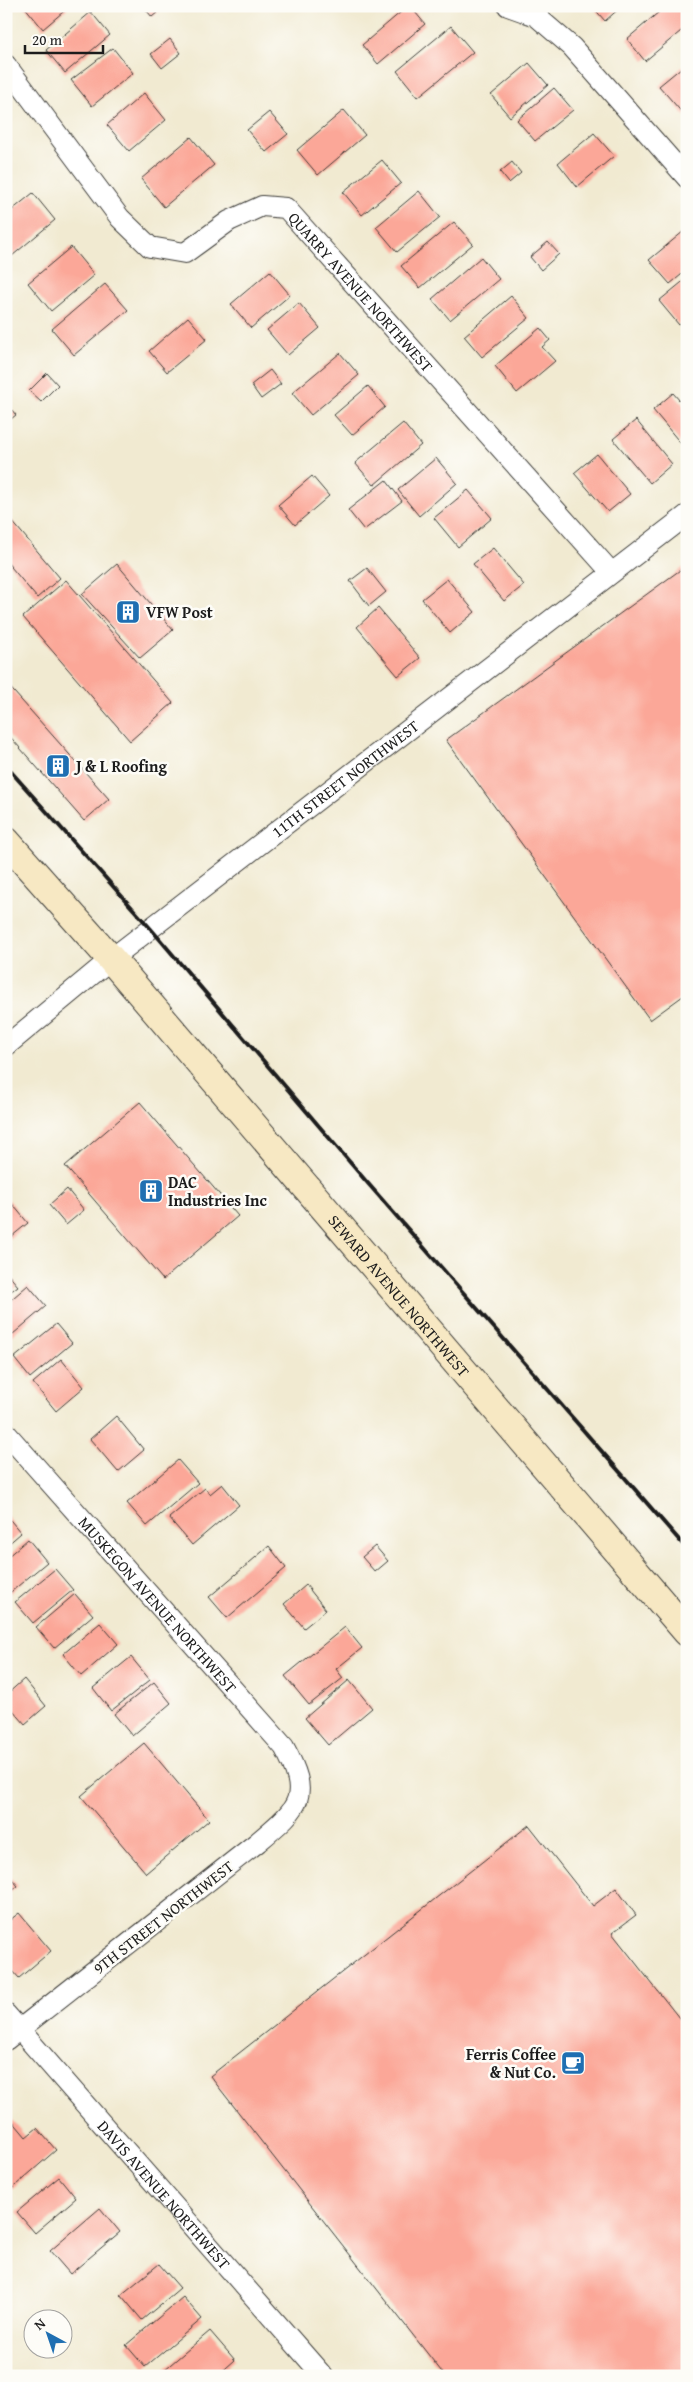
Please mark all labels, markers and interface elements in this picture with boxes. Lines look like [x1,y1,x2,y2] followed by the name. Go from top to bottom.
[25,22,102,54] scale bar
[32,29,63,50] text: 20 m
[283,206,439,377] street label: QUARRY AVENUE NORTHWEST
[115,599,141,625] building icon: VFW Post
[146,600,213,624] place label: VFW Post
[266,714,424,843] street label: 11TH STREET NORTHWEST
[45,753,71,779] building icon: J & L Roofing
[73,754,168,778] place label: J & L Roofing
[168,1170,268,1212] place label: DAC Industries Inc
[138,1178,164,1204] building icon: DAC Industries Inc
[323,1209,476,1382] street label: SEWARD AVENUE NORTHWEST
[73,1511,243,1698] street label: MUSKEGON AVENUE NORTHWEST
[88,1854,238,1980] street label: 9TH STREET NORTHWEST
[466,2042,556,2084] place label: Ferris Coffee & Nut Co.
[560,2050,586,2076] cafe icon: Ferris Coffee & Nut Co.
[92,2115,236,2274] street label: DAVIS AVENUE NORTHWEST
[22,2310,72,2360] north arrow
[30,2313,50,2335] text: N

